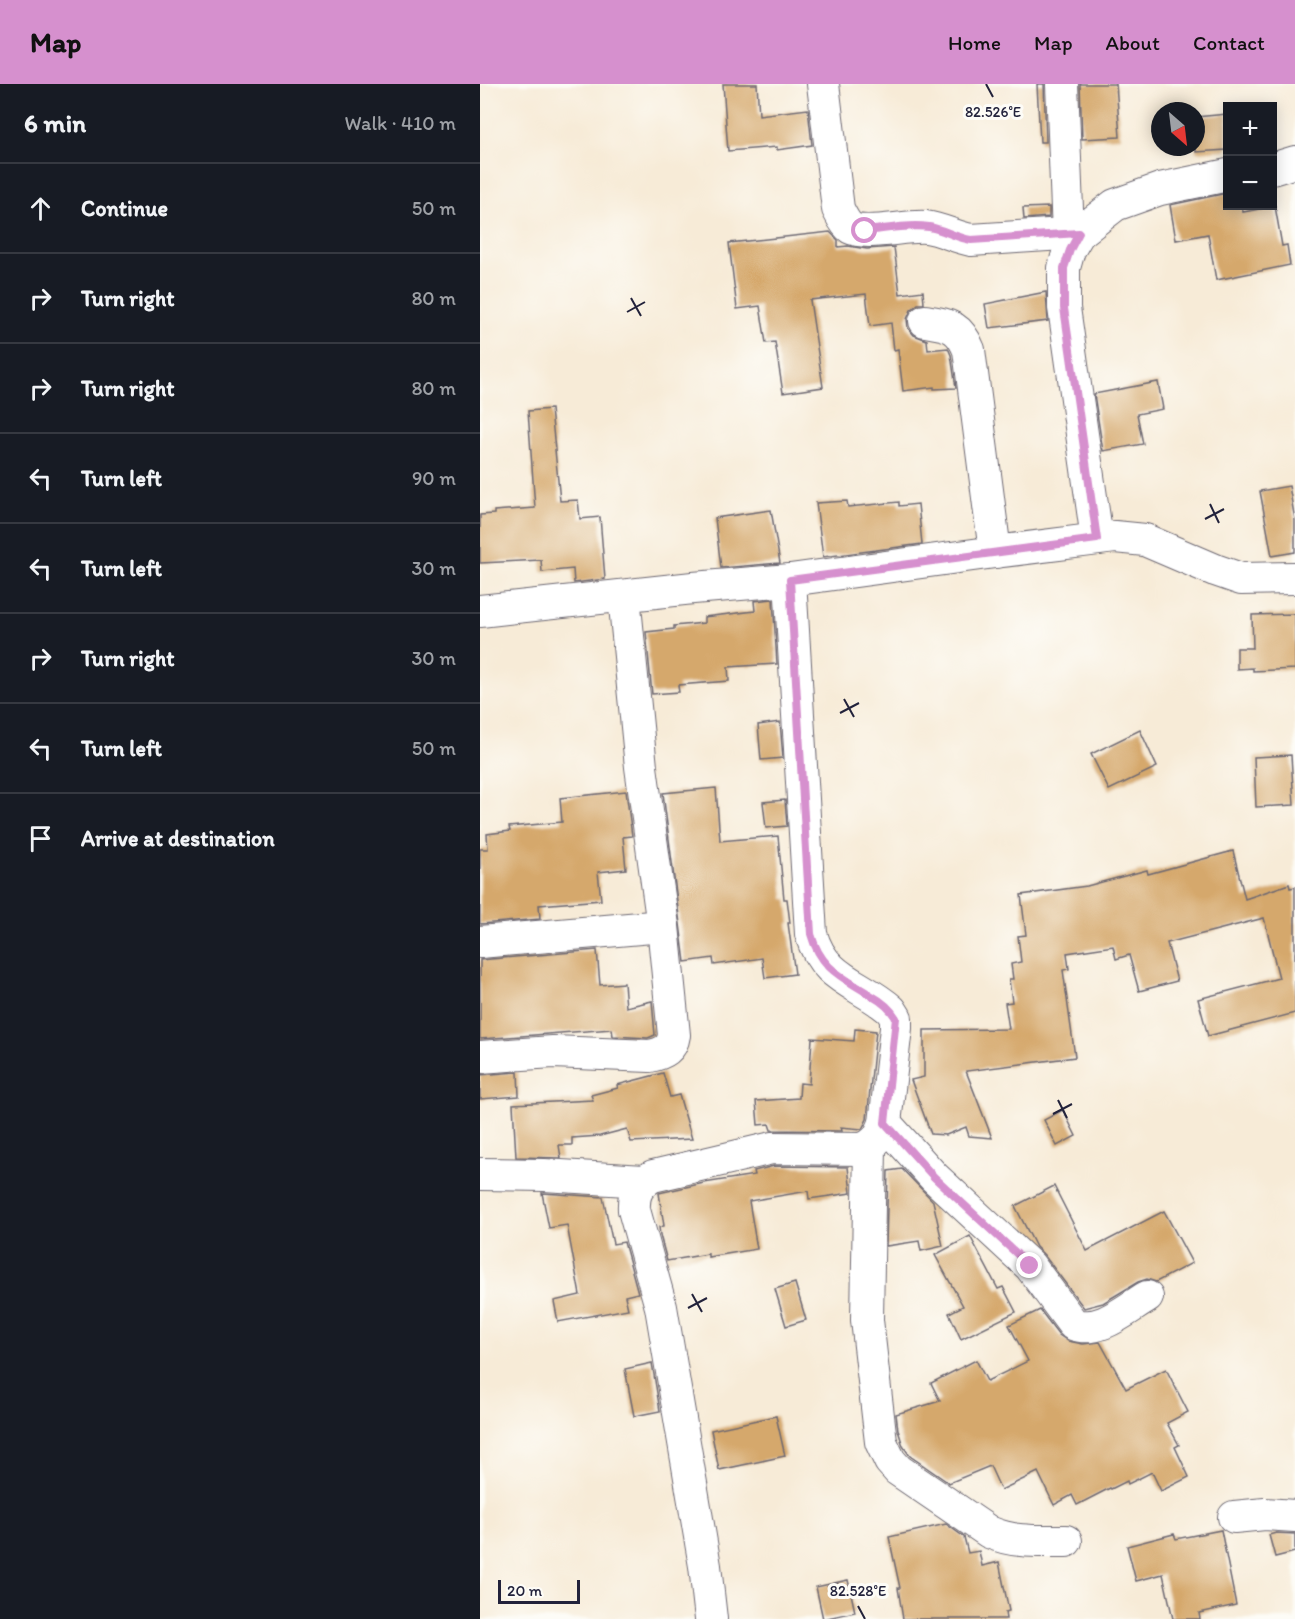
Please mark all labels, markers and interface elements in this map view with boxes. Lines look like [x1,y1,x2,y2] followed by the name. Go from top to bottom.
[30,25,81,59] text: Map
[948,30,1001,55] text: Home
[1034,30,1073,55] text: Map
[1106,30,1160,55] text: About
[1193,30,1265,55] text: Contact
[1151,102,1205,156] north arrow
[1223,102,1277,210] map controls
[1223,102,1277,156] button: +
[965,103,1021,121] text: 82.526°E
[24,107,86,139] text: 6 min
[345,111,456,135] text: Walk · 410 m
[1223,156,1277,210] button: −
[24,192,57,225] icon: ahead
[81,195,168,222] text: Continue
[412,196,456,220] text: 50 m
[851,217,877,243] route start
[24,282,57,315] icon: right
[81,285,175,312] text: Turn right
[411,286,456,310] text: 80 m
[24,372,57,405] icon: right
[81,375,175,402] text: Turn right
[411,376,456,400] text: 80 m
[24,462,57,495] icon: left
[81,465,162,492] text: Turn left
[412,466,456,490] text: 90 m
[24,552,57,585] icon: left
[81,555,162,582] text: Turn left
[411,556,456,580] text: 30 m
[24,642,57,675] icon: right
[81,645,175,672] text: Turn right
[411,646,456,670] text: 30 m
[24,732,57,765] icon: left
[81,735,162,762] text: Turn left
[412,736,456,760] text: 50 m
[24,822,57,855] icon: arrive
[81,825,275,852] text: Arrive at destination
[1016,1252,1042,1278] route end
[498,1577,580,1604] scale bar
[507,1581,542,1600] text: 20 m
[830,1582,886,1600] text: 82.528°E

